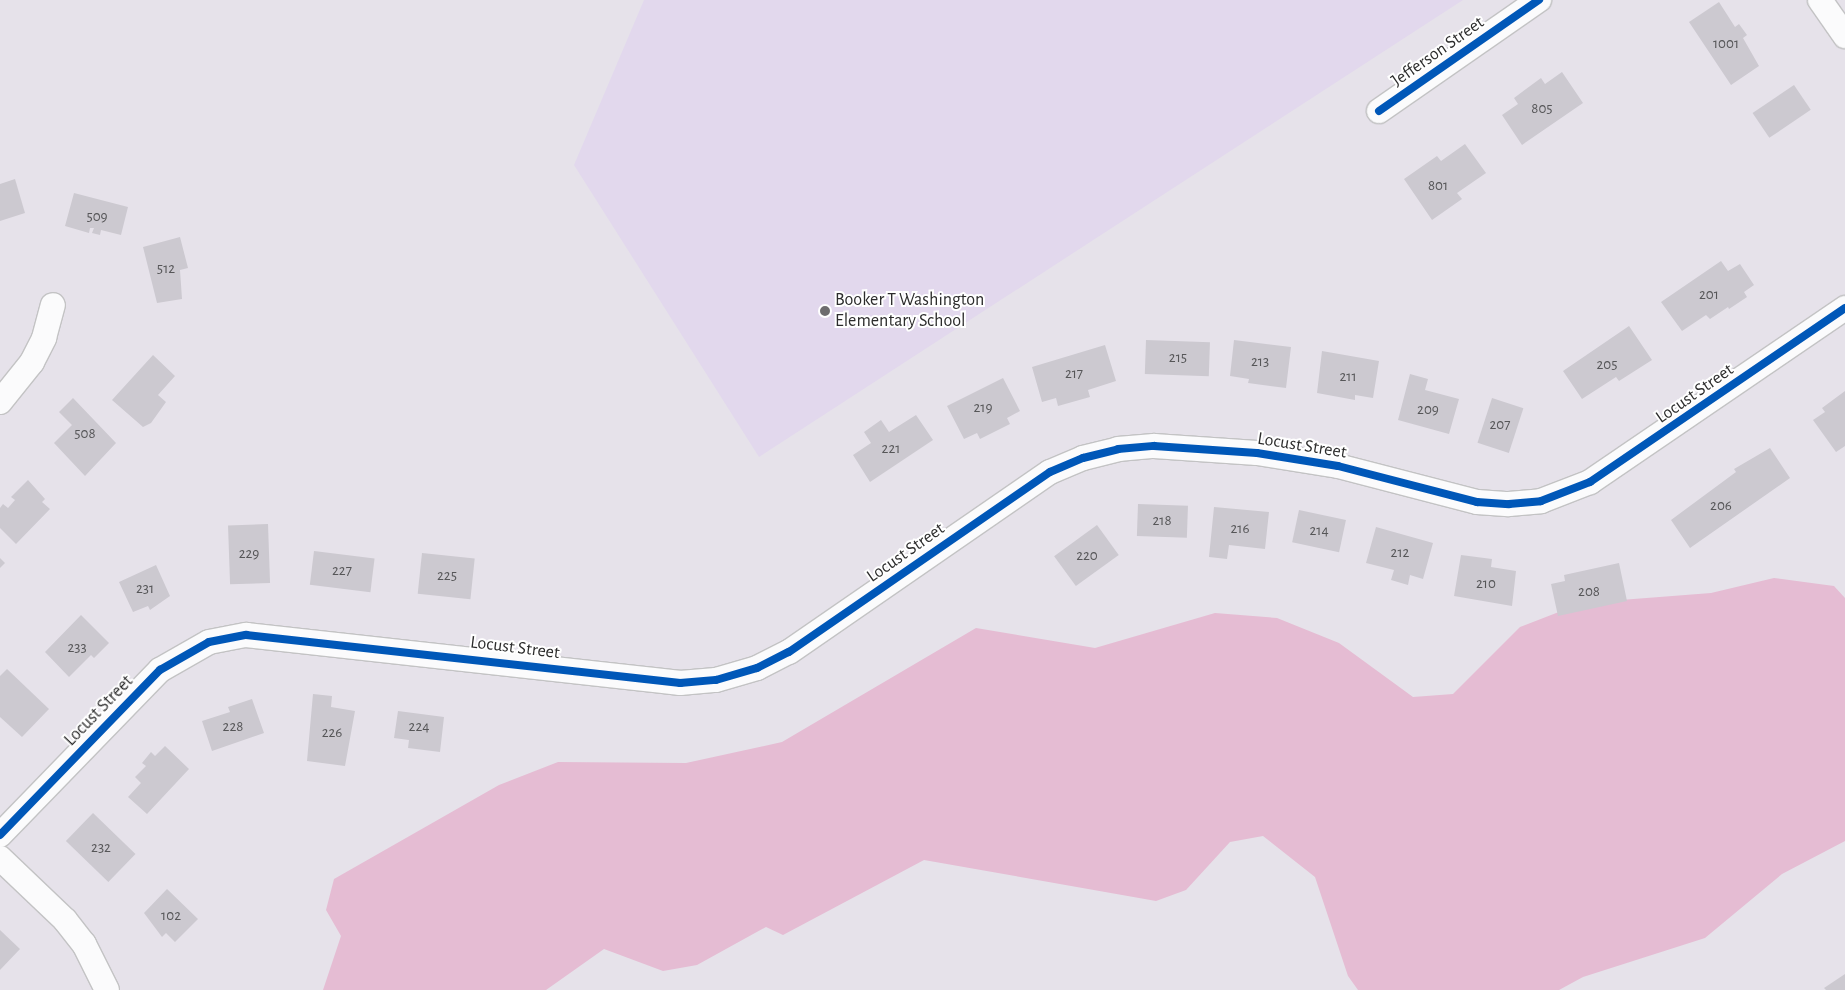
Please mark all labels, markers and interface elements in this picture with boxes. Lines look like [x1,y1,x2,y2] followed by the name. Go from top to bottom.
[1388,12,1488,92] street label: Jefferson Street
[1713,35,1739,53] house number: 1001
[1531,100,1553,118] house number: 805
[1428,177,1448,195] house number: 801
[86,208,108,226] house number: 509
[157,260,175,278] house number: 512
[1699,286,1719,304] house number: 201
[835,290,984,332] place label: Booker T Washington Elementary School
[819,305,831,317] marker: Booker T Washington Elementary School
[1169,349,1187,367] house number: 215
[1251,353,1269,371] house number: 213
[1596,356,1618,374] house number: 205
[1652,359,1738,429] street label: Locust Street
[1065,365,1083,383] house number: 217
[1339,368,1357,386] house number: 211
[973,399,993,417] house number: 219
[1417,401,1439,419] house number: 209
[1490,416,1510,434] house number: 207
[74,425,96,443] house number: 508
[1256,428,1348,464] street label: Locust Street
[882,440,900,458] house number: 221
[1710,497,1732,515] house number: 206
[1152,512,1172,530] house number: 218
[863,518,949,588] street label: Locust Street
[1230,520,1250,538] house number: 216
[1309,522,1329,540] house number: 214
[1391,544,1409,562] house number: 212
[239,545,259,563] house number: 229
[1076,547,1098,565] house number: 220
[332,562,352,580] house number: 227
[437,567,457,585] house number: 225
[1476,575,1496,593] house number: 210
[136,580,154,598] house number: 231
[1578,583,1600,601] house number: 208
[469,632,561,664] street label: Locust Street
[67,639,87,657] house number: 233
[60,671,138,751] street label: Locust Street
[223,718,243,736] house number: 228
[409,718,429,736] house number: 224
[322,724,342,742] house number: 226
[91,839,111,857] house number: 232
[161,907,181,925] house number: 102

